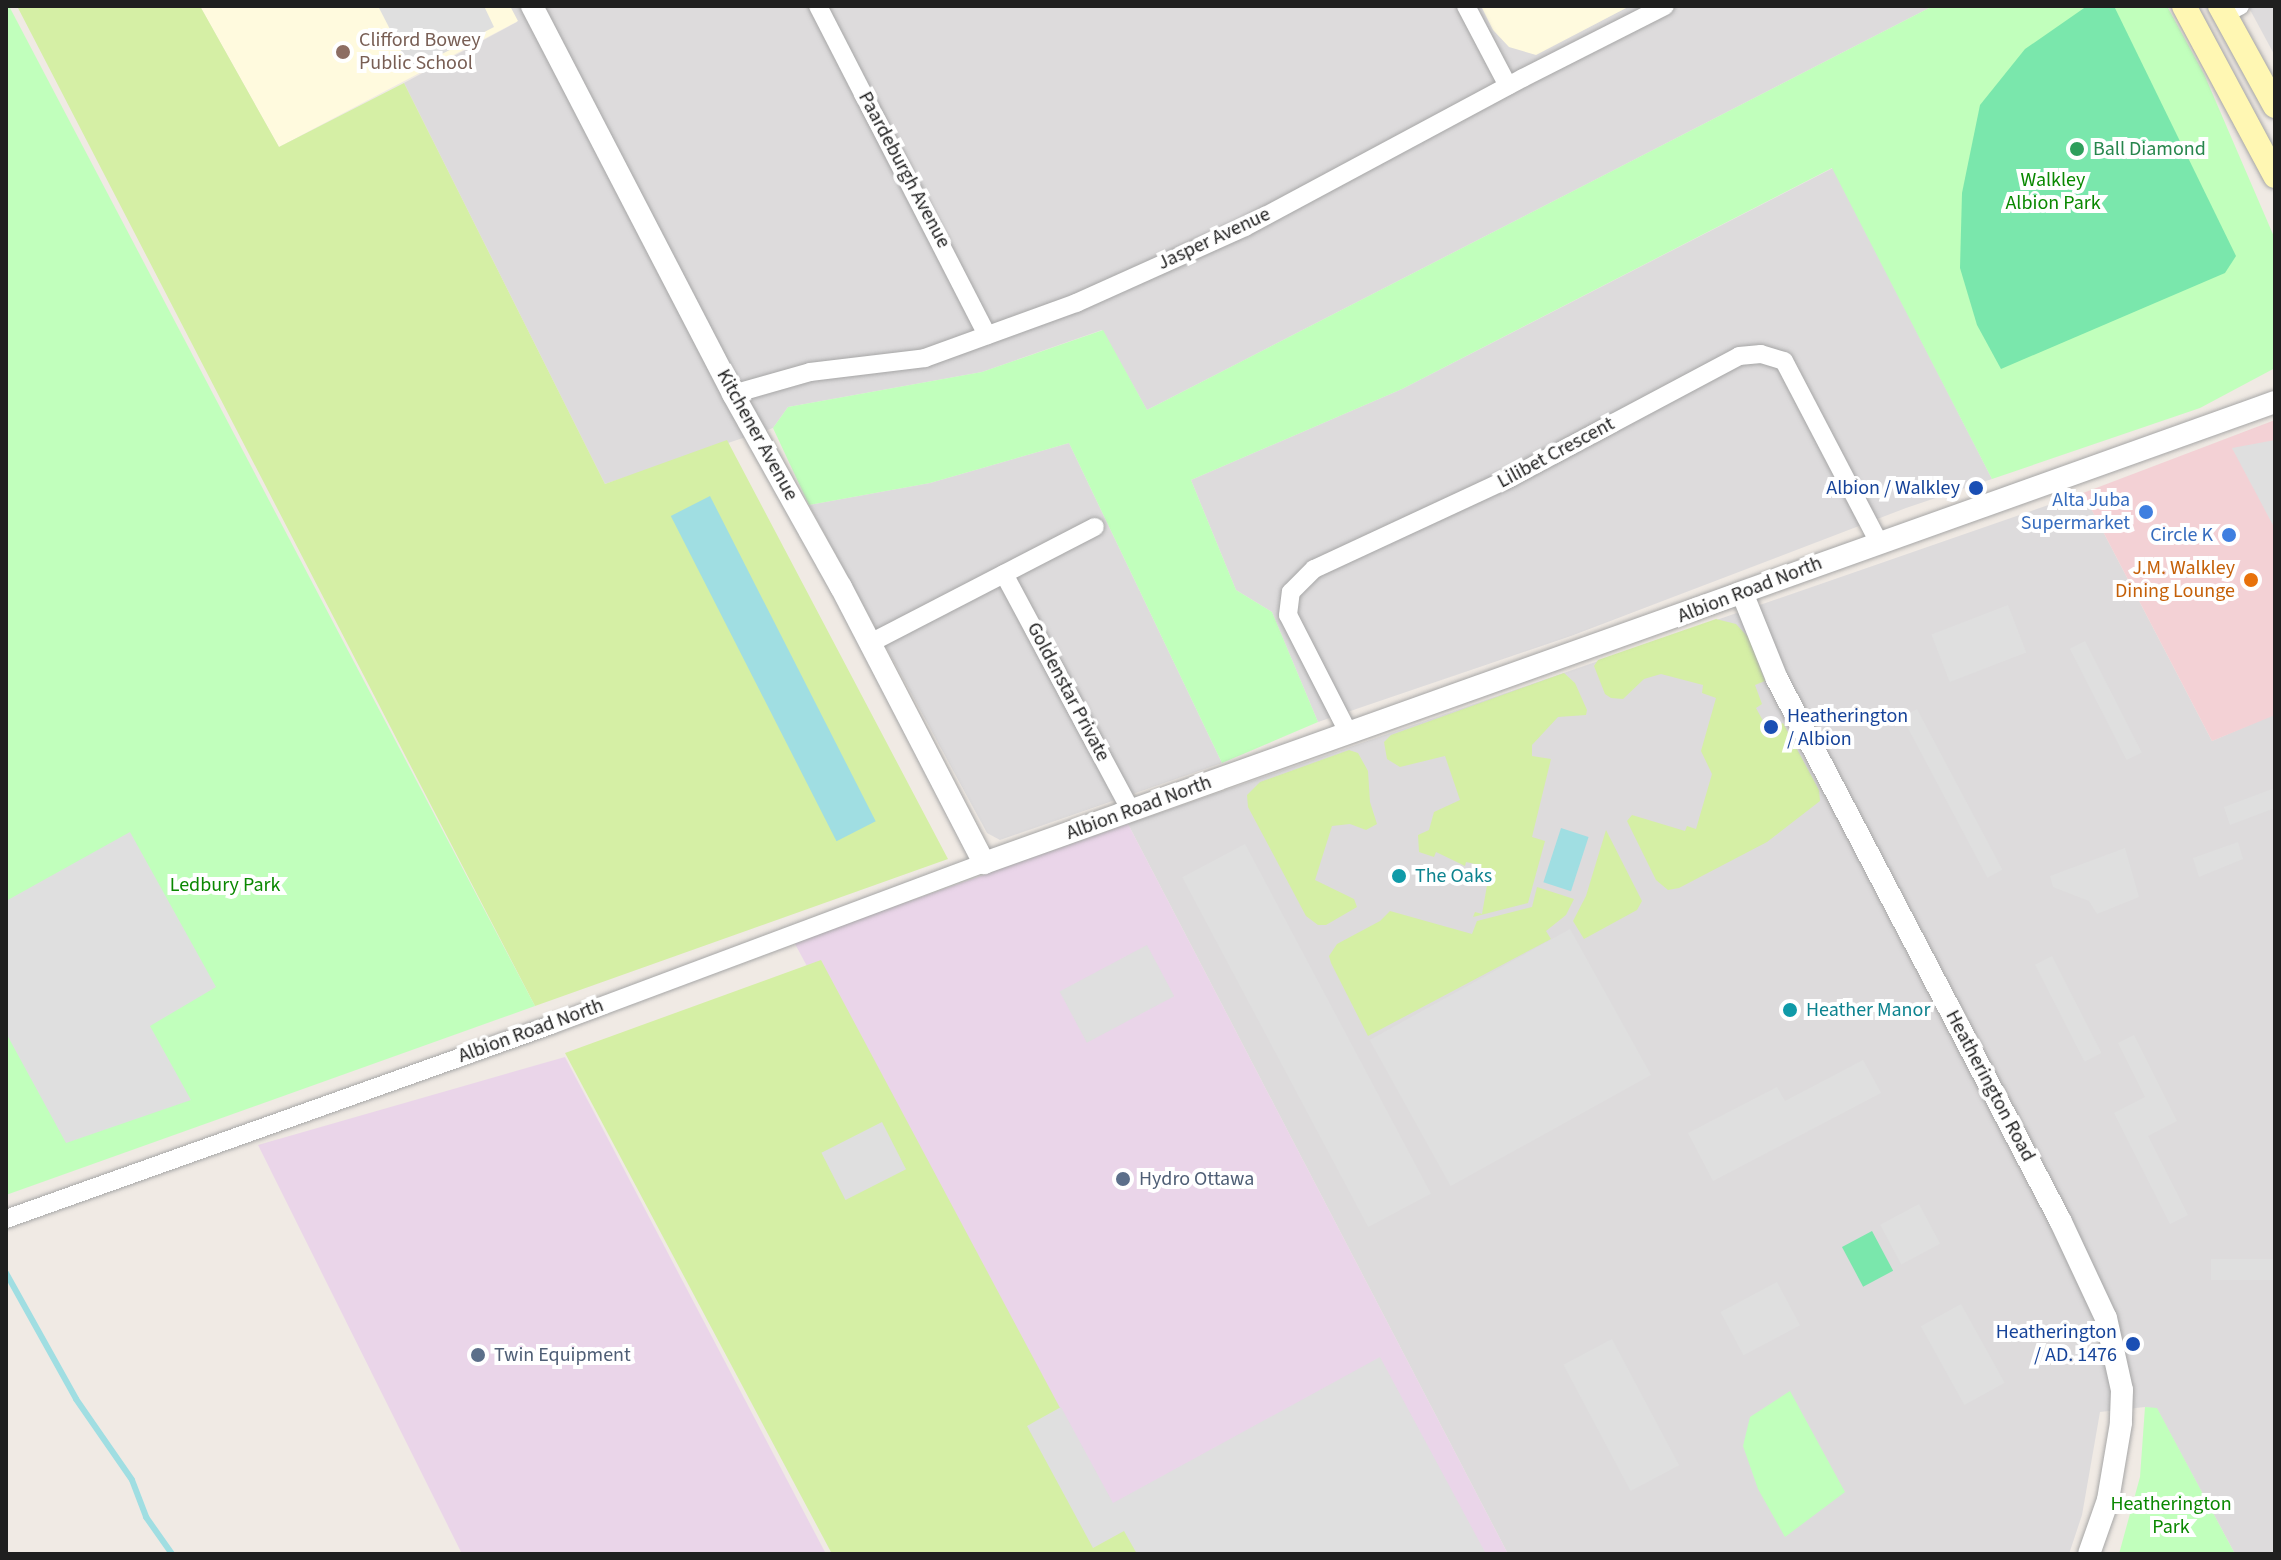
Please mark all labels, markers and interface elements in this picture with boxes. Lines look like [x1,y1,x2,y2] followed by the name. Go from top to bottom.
[359,28,481,75] place label: Clifford Bowey Public School
[334,43,352,61] marker: Clifford Bowey Public School
[853,88,955,252] street label: Paardeburgh Avenue
[2093,137,2206,161] place label: Ball Diamond
[2068,140,2086,158] marker: Ball Diamond
[2005,169,2101,216] park label: Walkley Albion Park
[1154,202,1274,276] street label: Jasper Avenue
[711,365,803,505] street label: Kitchener Avenue
[1493,412,1619,494] street label: Lilibet Crescent
[1826,476,1960,500] place label: Albion / Walkley
[1967,479,1985,497] marker: Albion / Walkley
[2021,488,2130,535] place label: Alta Juba Supermarket
[2137,503,2155,521] marker: Alta Juba Supermarket
[2150,523,2213,547] place label: Circle K
[2220,526,2238,544] marker: Circle K
[1674,551,1826,629] street label: Albion Road North
[2115,556,2235,603] place label: J.M. Walkley Dining Lounge
[2242,571,2260,589] marker: J.M. Walkley Dining Lounge
[1021,618,1115,766] street label: Goldenstar Private
[1787,704,1908,751] place label: Heatherington / Albion
[1762,718,1780,736] marker: Heatherington / Albion
[1063,771,1215,845] street label: Albion Road North
[1415,864,1492,888] place label: The Oaks
[1390,867,1408,885] marker: The Oaks
[170,873,280,897] park label: Ledbury Park
[455,994,607,1068] street label: Albion Road North
[1806,998,1930,1022] place label: Heather Manor
[1781,1001,1799,1019] marker: Heather Manor
[1940,1006,2040,1166] street label: Heatherington Road
[1139,1167,1254,1191] place label: Hydro Ottawa
[1114,1170,1132,1188] marker: Hydro Ottawa
[1996,1320,2117,1367] place label: Heatherington / AD. 1476
[2124,1335,2142,1353] marker: Heatherington / AD. 1476
[494,1343,631,1367] place label: Twin Equipment
[469,1346,487,1364] marker: Twin Equipment
[2110,1493,2232,1540] park label: Heatherington Park

